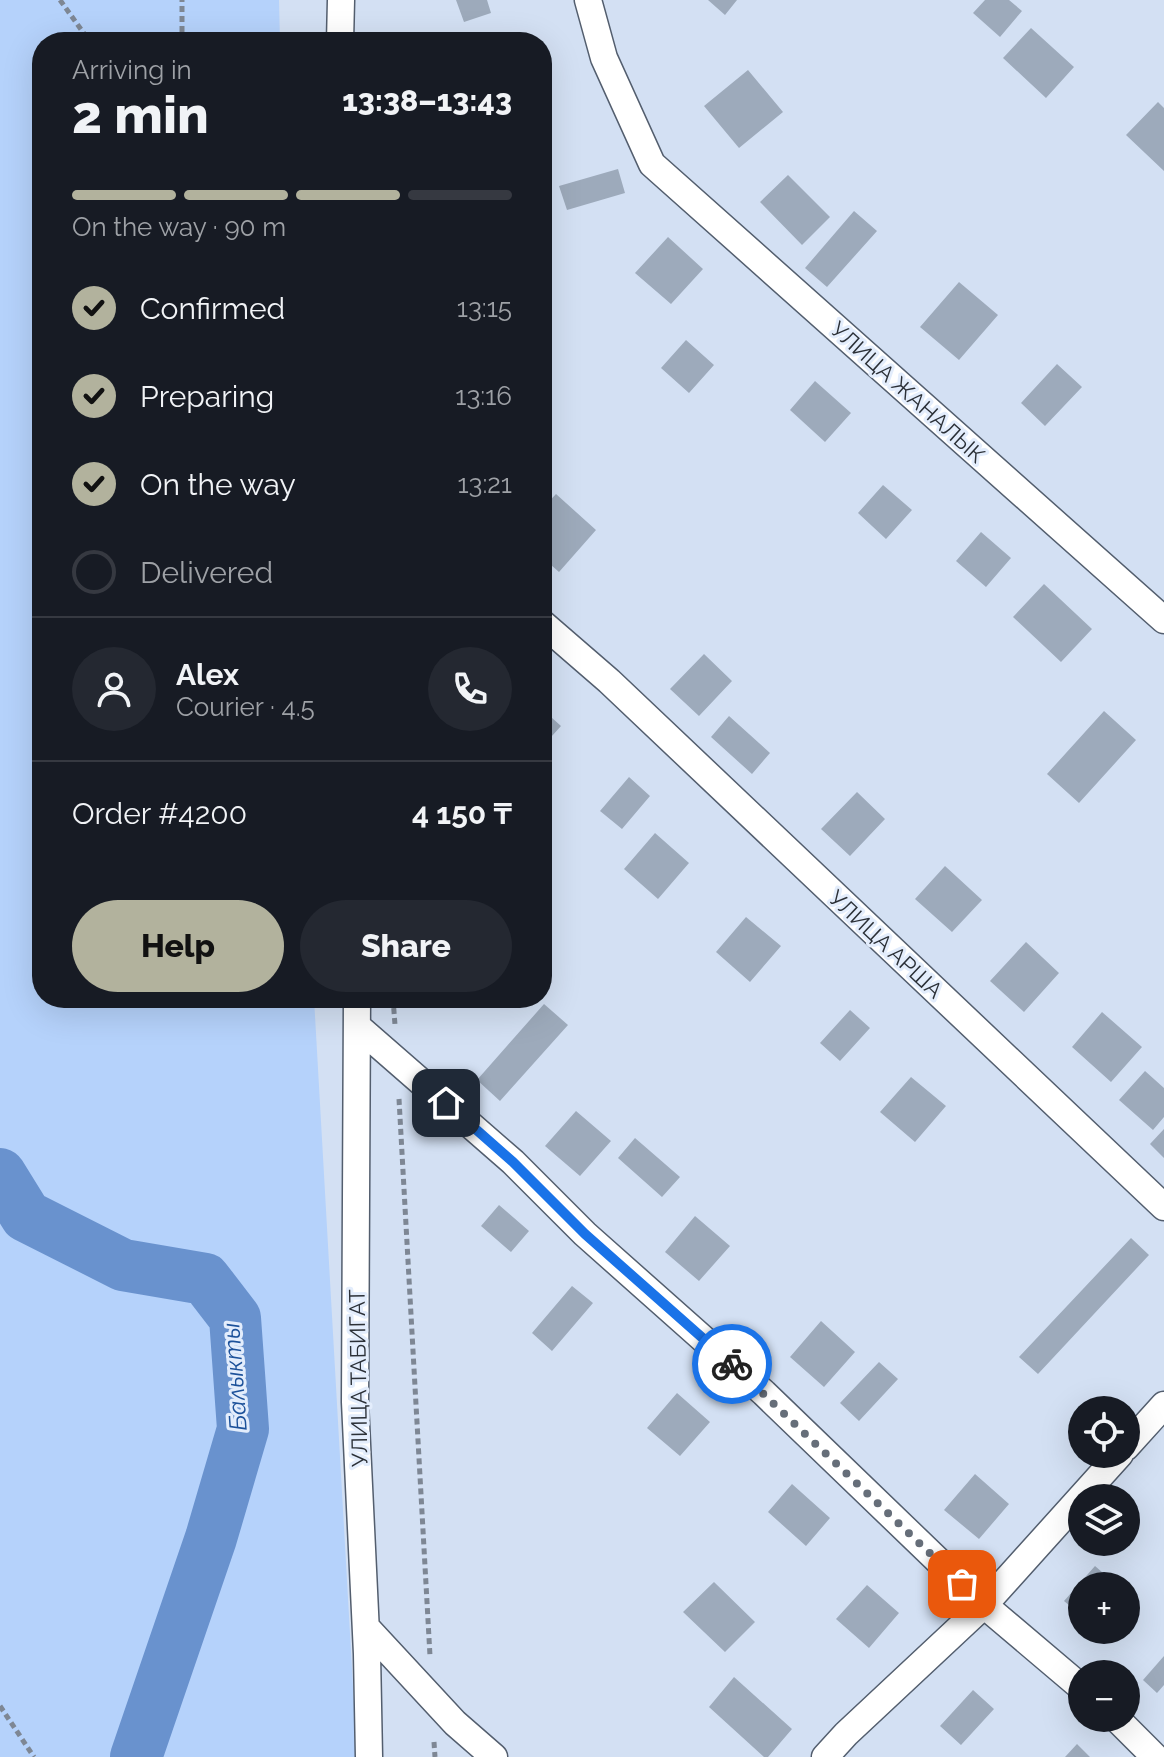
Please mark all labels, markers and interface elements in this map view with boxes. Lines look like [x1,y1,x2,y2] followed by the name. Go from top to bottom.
[72,55,192,85] text: Arriving in
[342,83,512,118] text: 13:38–13:43
[72,84,209,145] text: 2 min
[72,212,286,242] text: On the way · 90 m
[72,286,116,330] icon: check
[140,291,285,326] text: Confirmed
[457,293,512,323] text: 13:15
[826,316,990,468] street label: УЛИЦА ЖАНАЛЫК
[72,374,116,418] icon: check
[140,379,274,414] text: Preparing
[455,381,512,411] text: 13:16
[72,462,116,506] icon: check
[140,467,296,502] text: On the way
[457,469,512,499] text: 13:21
[140,555,273,590] text: Delivered
[72,647,156,731] button: person
[428,647,512,731] button: phone
[176,657,239,692] text: Alex
[176,692,315,722] text: Courier · 4.5
[72,796,247,831] text: Order #4200
[412,796,512,831] text: 4 150 ₸
[824,885,948,1003] street label: УЛИЦА АРША
[72,900,284,992] button: Help
[300,900,512,992] button: Share
[412,1069,480,1137] pin
[424,1081,468,1125] icon: home
[343,1288,373,1467] street label: УЛИЦА ТАБИГАТ
[216,1322,253,1432] water label: Балыкты
[692,1324,772,1404] courier
[710,1342,754,1386] icon: bike
[1068,1396,1140,1732] map controls
[1068,1396,1140,1468] button: locate
[1068,1484,1140,1556] button: layers
[928,1550,996,1618] pin
[940,1562,984,1606] icon: bag
[1068,1572,1140,1644] button: +
[1068,1660,1140,1732] button: −

